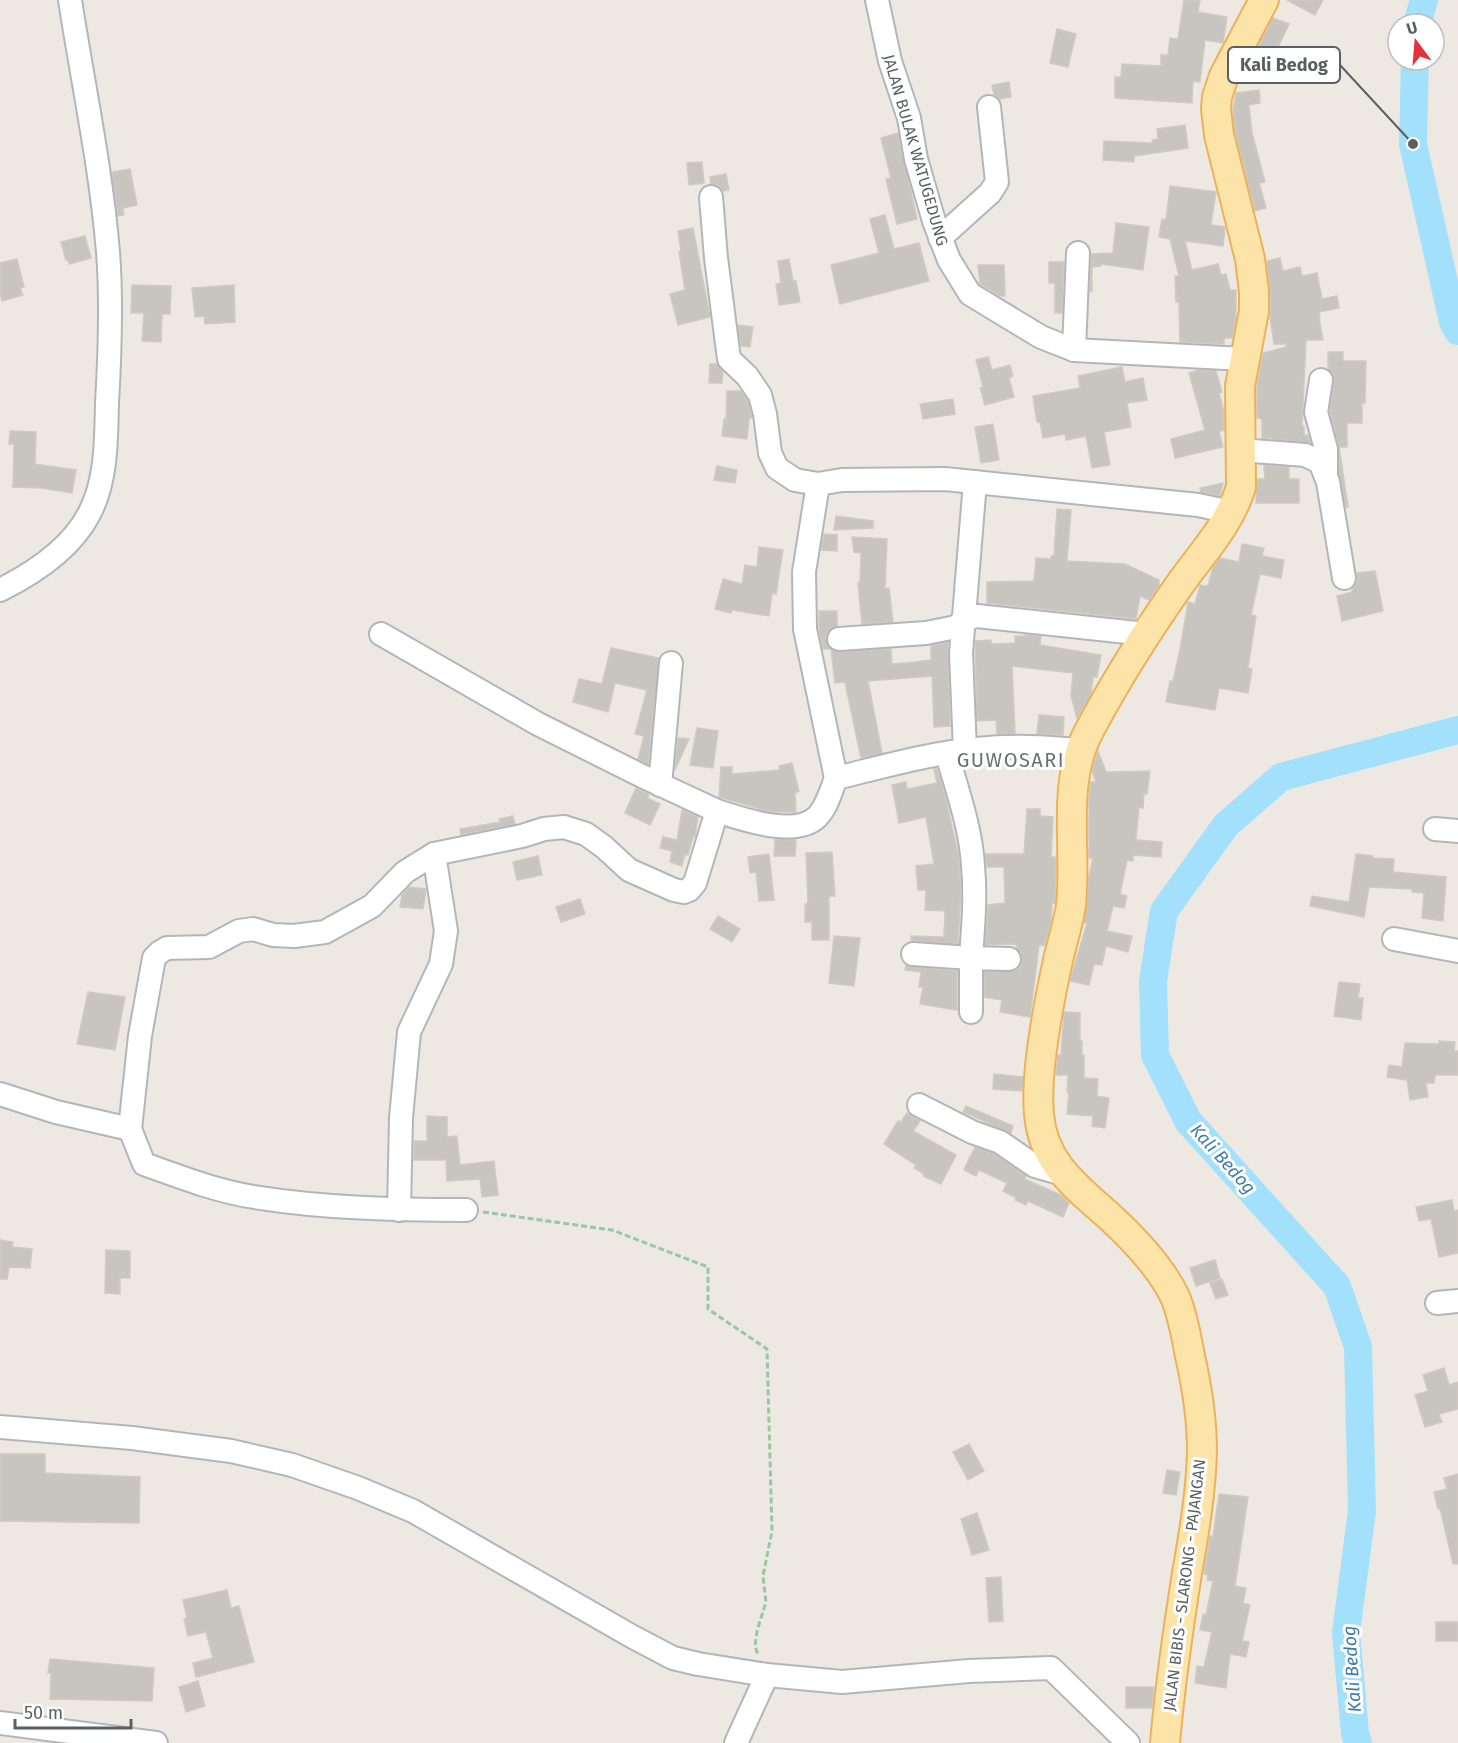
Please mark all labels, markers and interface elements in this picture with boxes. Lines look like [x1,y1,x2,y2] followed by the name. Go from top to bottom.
[1386,12,1446,72] north arrow
[1404,17,1420,39] text: U
[1228,47,1340,83] callout: Kali Bedog
[879,52,952,248] street label: JALAN BULAK WATUGEDUNG
[1240,54,1328,76] text: Kali Bedog
[957,748,1065,772] district label: GUWOSARI
[1186,1119,1260,1199] water label: Kali Bedog
[1160,1458,1209,1712] street label: JALAN BIBIS - SLARONG - PAJANGAN
[1338,1625,1366,1713] water label: Kali Bedog
[15,1692,130,1730] scale bar
[24,1702,63,1724] text: 50 m

